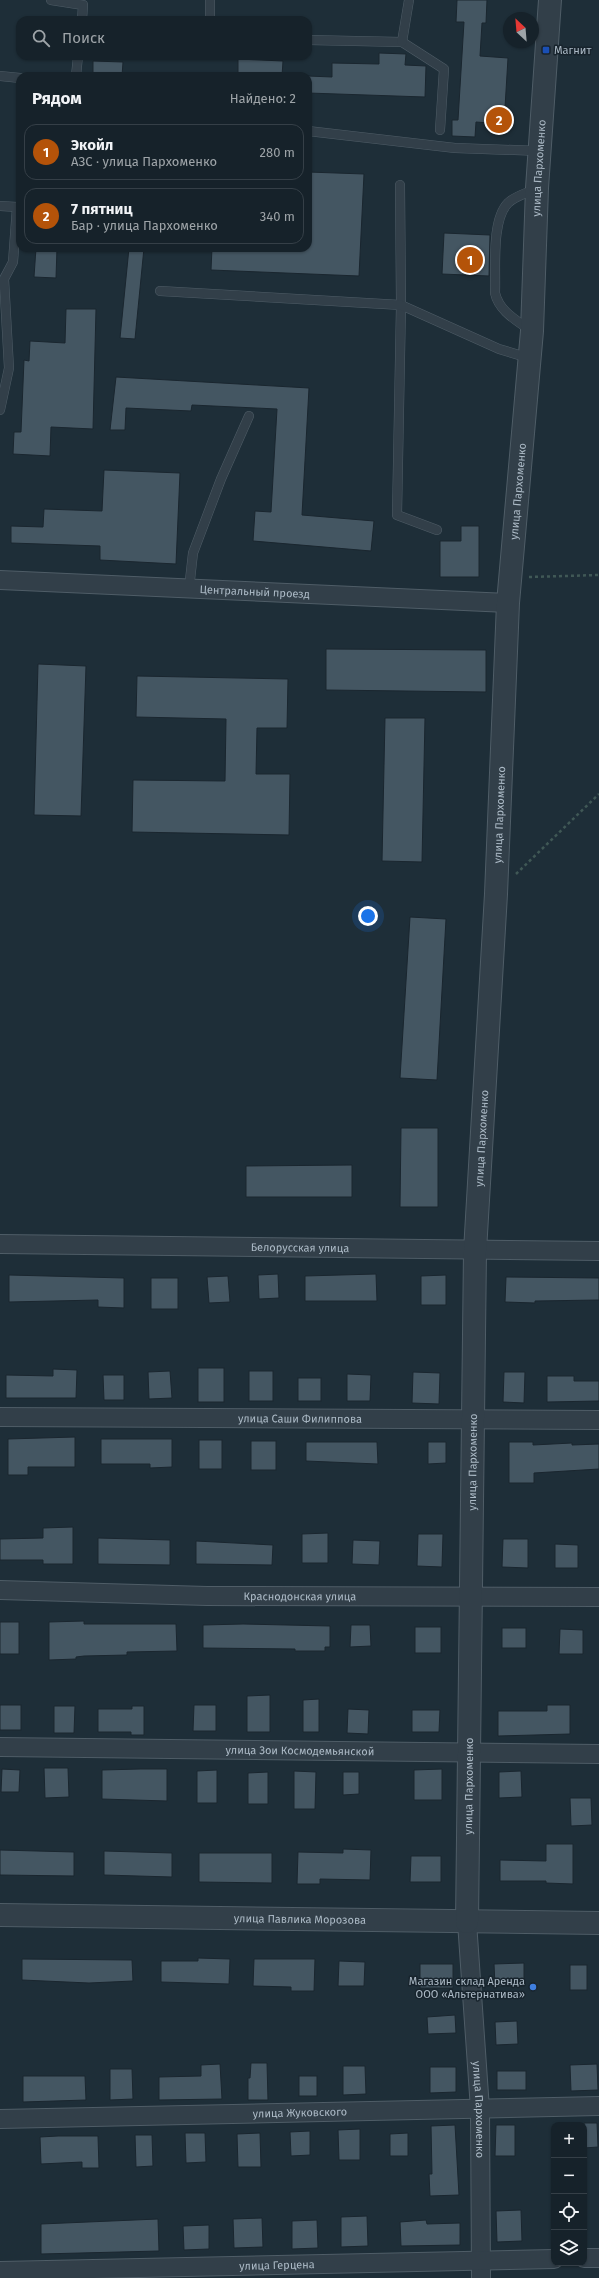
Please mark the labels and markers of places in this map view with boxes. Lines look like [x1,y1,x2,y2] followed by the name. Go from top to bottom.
[554,44,591,57] place label: Магнит
[541,45,551,55] marker: Магнит
[486,105,512,135] pin: 2
[457,245,483,275] pin: 1
[409,1975,525,2001] place label: Магазин склад Аренда ООО «Альтернатива»
[528,1982,538,1992] marker: Магазин склад Аренда ООО «Альтернатива»

